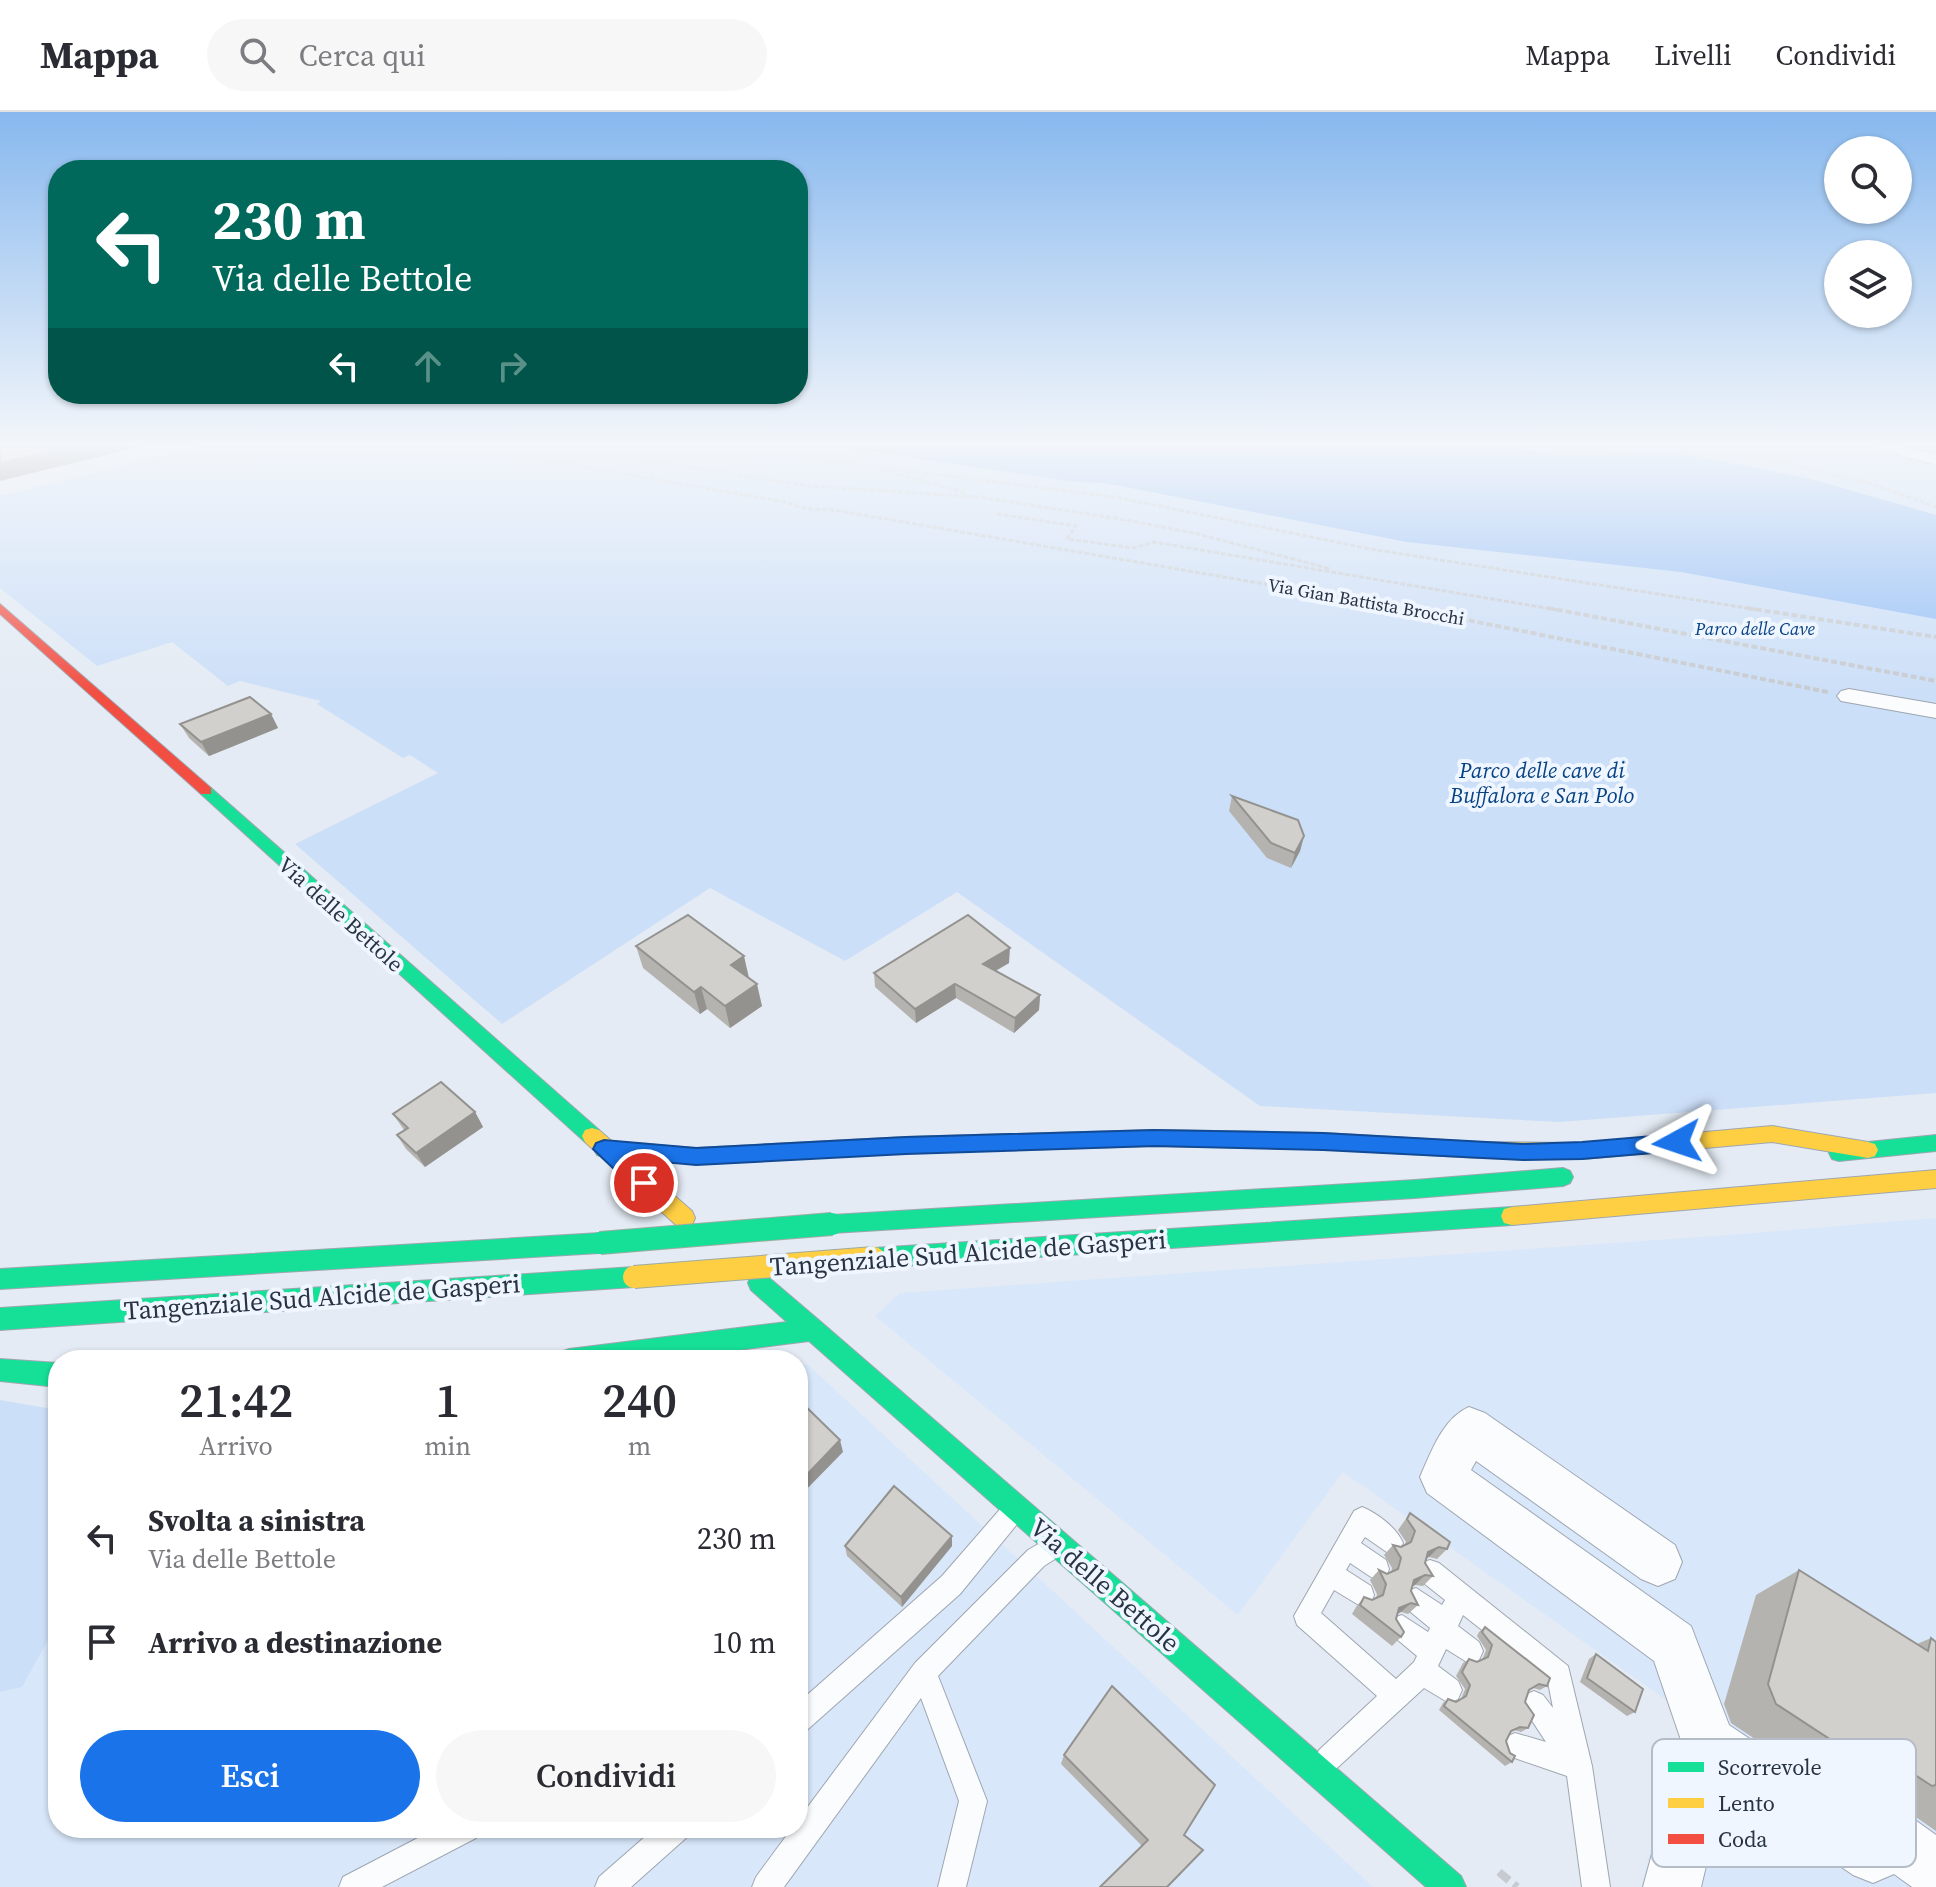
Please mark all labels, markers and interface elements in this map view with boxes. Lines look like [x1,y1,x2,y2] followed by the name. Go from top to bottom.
[207,19,767,91] search box
[40,29,159,81] text: Mappa
[235,33,279,77] icon: search
[299,35,425,76] text: Cerca qui
[1525,36,1610,74] text: Mappa
[1654,36,1731,74] text: Livelli
[1775,36,1896,74] text: Condividi
[1824,136,1912,328] map controls
[1824,136,1912,224] button: search
[212,181,366,258] text: 230 m
[80,192,184,296] icon: left
[1824,240,1912,328] button: layers
[212,254,472,303] text: Via delle Bettole
[322,344,366,388] icon: left
[406,344,450,388] icon: ahead
[490,344,534,388] icon: right
[1266,572,1466,631] street label: Via Gian Battista Brocchi
[1694,616,1816,641] park label: Parco delle Cave
[1449,755,1634,810] park label: Parco delle cave di Buffalora e San Polo
[272,850,410,978] street label: Via delle Bettole
[1635,1100,1719,1184] position arrow
[610,1149,678,1217] pin
[622,1161,666,1205] icon: arrive
[769,1221,1167,1285] street label: Tangenziale Sud Alcide de Gasperi
[123,1265,521,1329] street label: Tangenziale Sud Alcide de Gasperi
[179,1367,293,1433] text: 21:42
[435,1367,460,1433] text: 1
[602,1367,677,1433] text: 240
[199,1428,273,1464] text: Arrivo
[424,1428,471,1464] text: min
[628,1428,651,1464] text: m
[148,1500,365,1541] text: Svolta a sinistra
[1022,1510,1188,1660] street label: Via delle Bettole
[80,1516,124,1560] icon: left
[697,1518,776,1559] text: 230 m
[148,1541,336,1577] text: Via delle Bettole
[80,1620,124,1664] icon: arrive
[148,1622,442,1663] text: Arrivo a destinazione
[712,1622,776,1663] text: 10 m
[80,1730,420,1822] button: Esci
[436,1730,776,1822] button: Condividi
[1652,1739,1916,1867] legend
[1718,1752,1822,1782] text: Scorrevole
[1718,1788,1775,1818] text: Lento
[1718,1824,1768,1854] text: Coda

